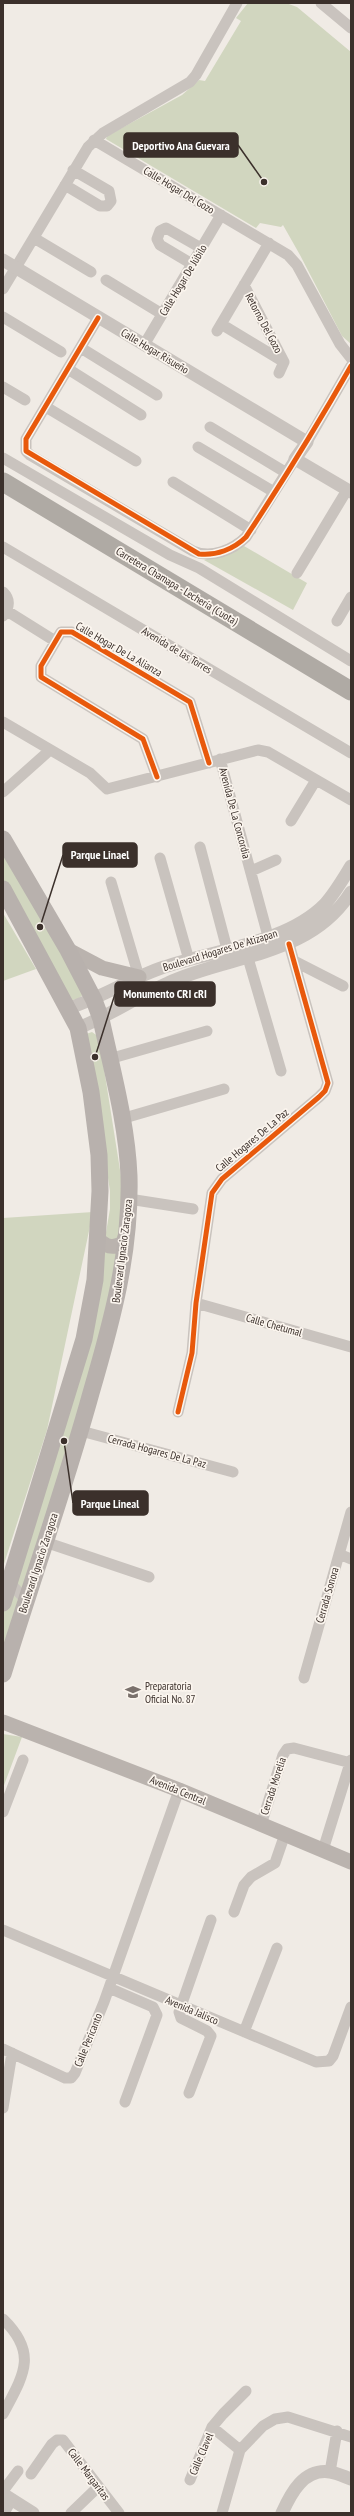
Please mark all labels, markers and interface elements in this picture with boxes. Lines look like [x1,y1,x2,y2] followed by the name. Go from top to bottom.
[124,133,238,157] callout: Deportivo Ana Guevara
[132,138,230,153] text: Deportivo Ana Guevara
[141,163,217,217] street label: Calle Hogar Del Gozo
[156,241,210,318] street label: Calle Hogar De Júbilo
[242,291,286,356] street label: Retorno Del Gozo
[119,325,192,377] street label: Calle Hogar Risueño
[113,544,241,628] street label: Carretera Chamapa - Lechería (Cuota)
[73,619,165,679] street label: Calle Hogar De La Alianza
[139,624,215,677] street label: Avenida de las Torres
[216,766,254,860] street label: Avenida De La Concordia
[63,843,137,867] callout: Parque Linael
[71,847,129,862] text: Parque Linael
[161,926,279,974] street label: Boulevard Hogares De Atizapan
[115,982,215,1006] callout: Monumento CRI cRI
[123,986,207,1001] text: Monumento CRI cRI
[212,1105,292,1175] street label: Calle Hogares De La Paz
[109,1198,135,1304] street label: Boulevard Ignacio Zaragoza
[244,1310,304,1340] street label: Calle Chetumal
[106,1431,208,1471] street label: Cerrada Hogares De La Paz
[73,1491,148,1515] callout: Parque Lineal
[81,1496,139,1511] text: Parque Lineal
[15,1511,61,1615] street label: Boulevard Ignacio Zaragoza
[312,1565,342,1625] street label: Cerrada Sonora
[145,1679,196,1706] place label: Preparatoria Oficial No. 87
[124,1683,142,1701] school or university icon: Preparatoria Oficial No. 87
[257,1755,289,1817] street label: Cerrada Morelia
[148,1772,209,1808] street label: Avenida Central
[163,1992,221,2028] street label: Avenida Jalisco
[71,2011,105,2069] street label: Calle Pericanto
[186,2430,216,2477] street label: Calle Clavel
[65,2445,113,2503] street label: Calle Margaritas

